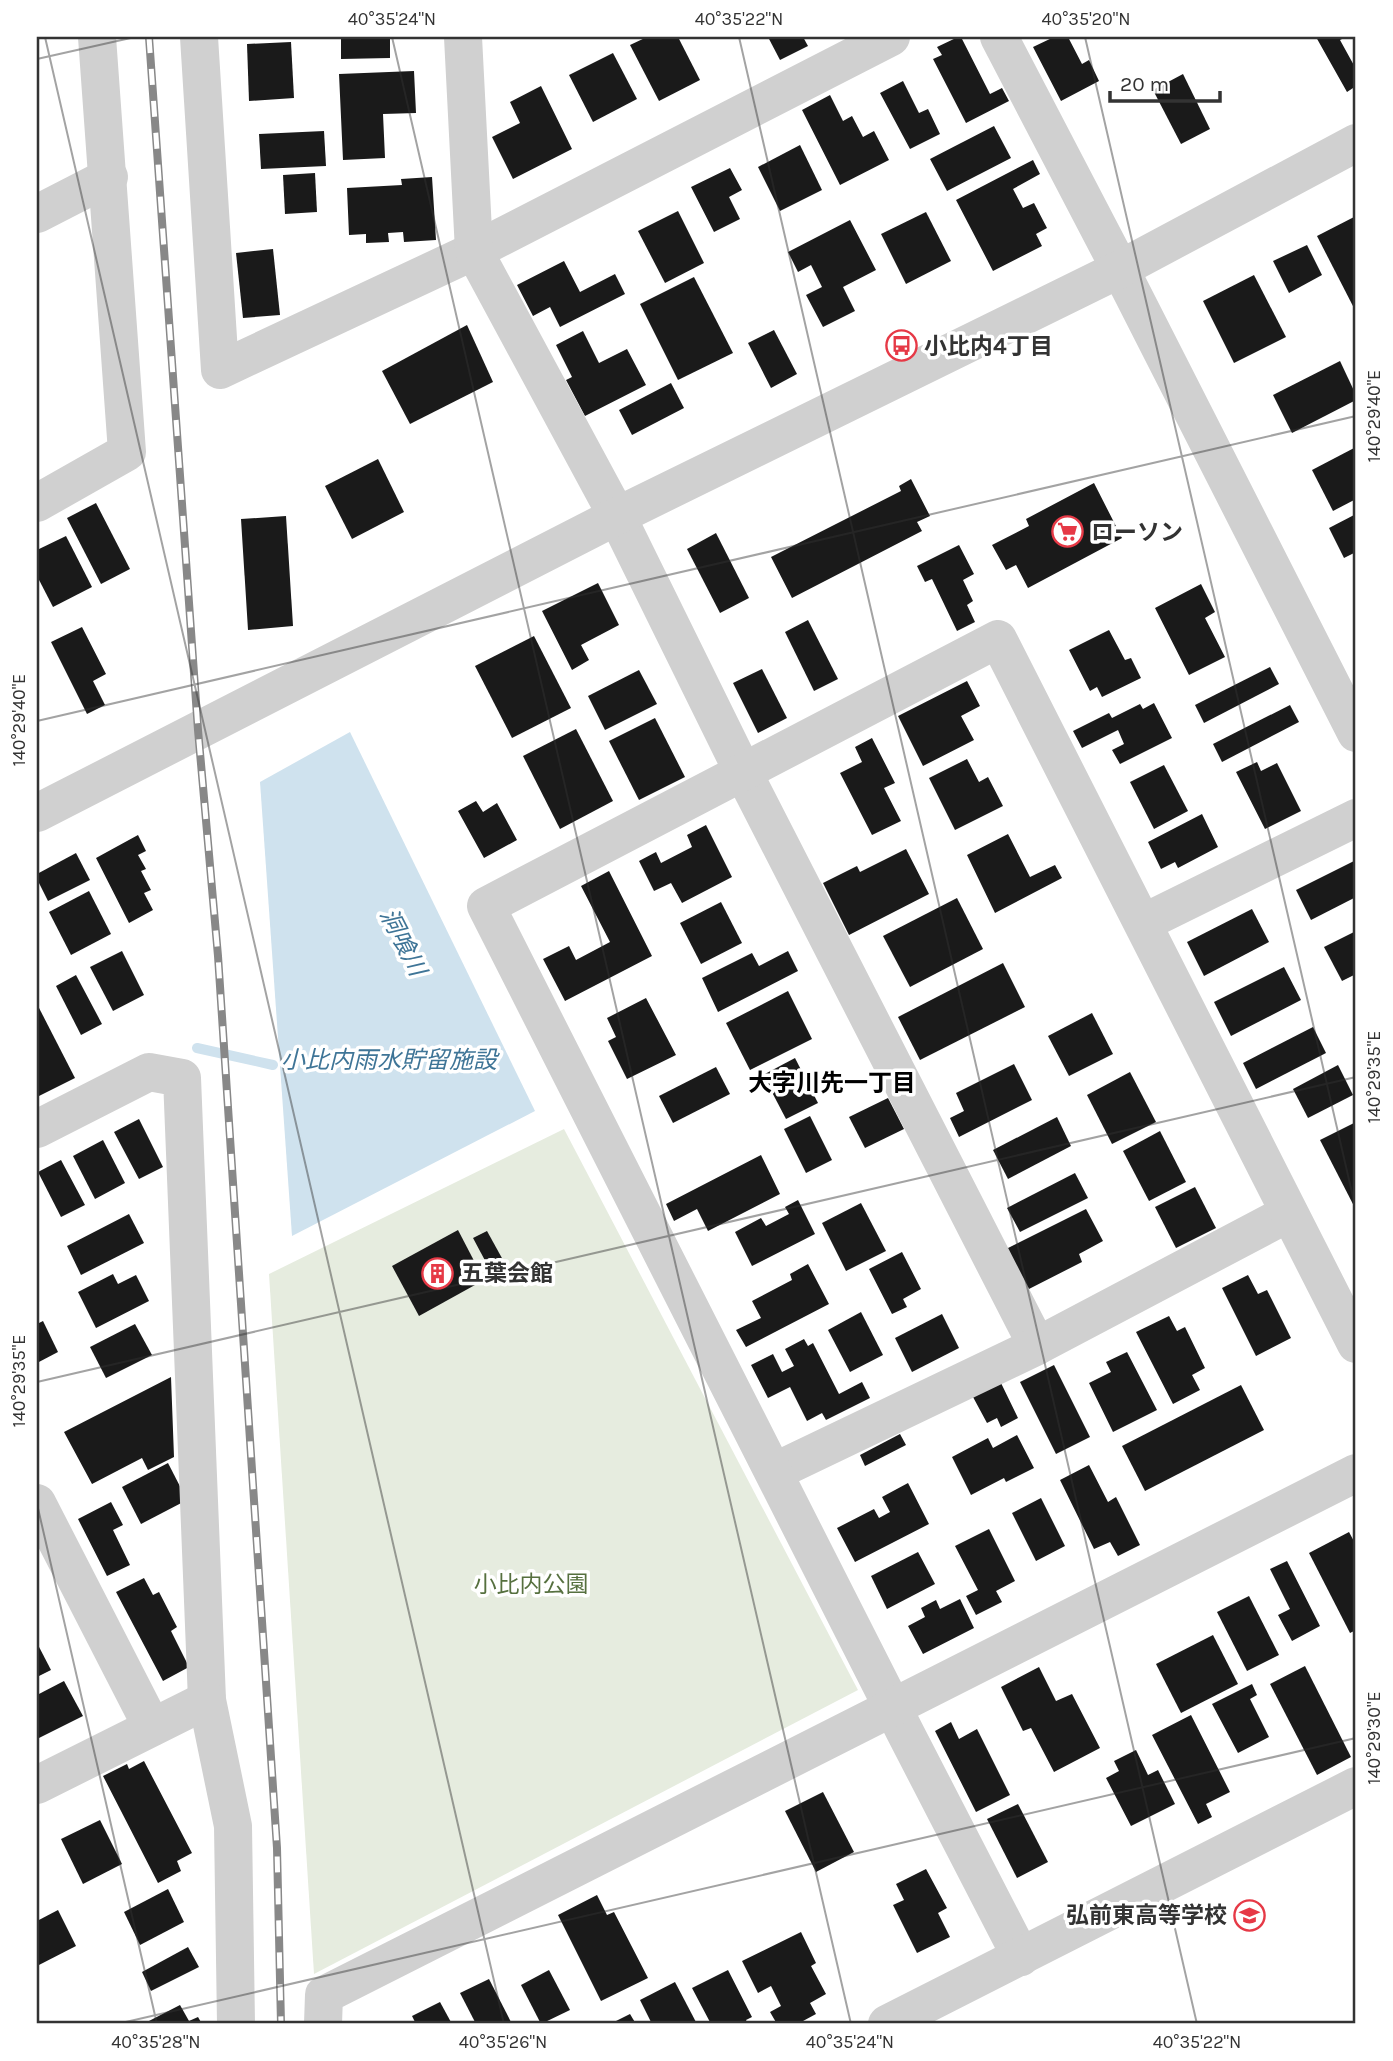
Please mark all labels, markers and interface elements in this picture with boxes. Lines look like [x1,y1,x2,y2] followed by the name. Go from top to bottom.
[348,8,436,30] text: 40°35'24"N
[695,8,783,30] text: 40°35'22"N
[1041,8,1131,30] text: 40°35'20"N
[1110,60,1220,104] scale bar
[1120,72,1169,96] text: 20 m
[884,329,918,363] bus stop icon: 小比内4丁目
[924,333,1053,360] place label: 小比内4丁目
[1363,370,1385,462] text: 140°29'40"E
[1051,515,1085,549] supermarket icon: ローソン
[1091,519,1183,546] place label: ローソン
[8,674,30,766] text: 140°29'40"E
[374,904,433,983] water label: 洞喰川
[1363,1031,1385,1123] text: 140°29'35"E
[281,1046,500,1074] water label: 小比内雨水貯留施設
[748,1069,916,1097] district label: 大字川先一丁目
[421,1256,455,1290] building icon: 五葉会館
[461,1260,553,1287] place label: 五葉会館
[8,1335,30,1427] text: 140°29'35"E
[474,1571,589,1598] park label: 小比内公園
[1363,1691,1385,1785] text: 140°29'30"E
[1233,1898,1267,1932] school or university icon: 弘前東高等学校
[1066,1902,1227,1929] place label: 弘前東高等学校
[111,2031,201,2053] text: 40°35'28"N
[459,2031,547,2053] text: 40°35'26"N
[806,2031,894,2053] text: 40°35'24"N
[1153,2031,1241,2053] text: 40°35'22"N

